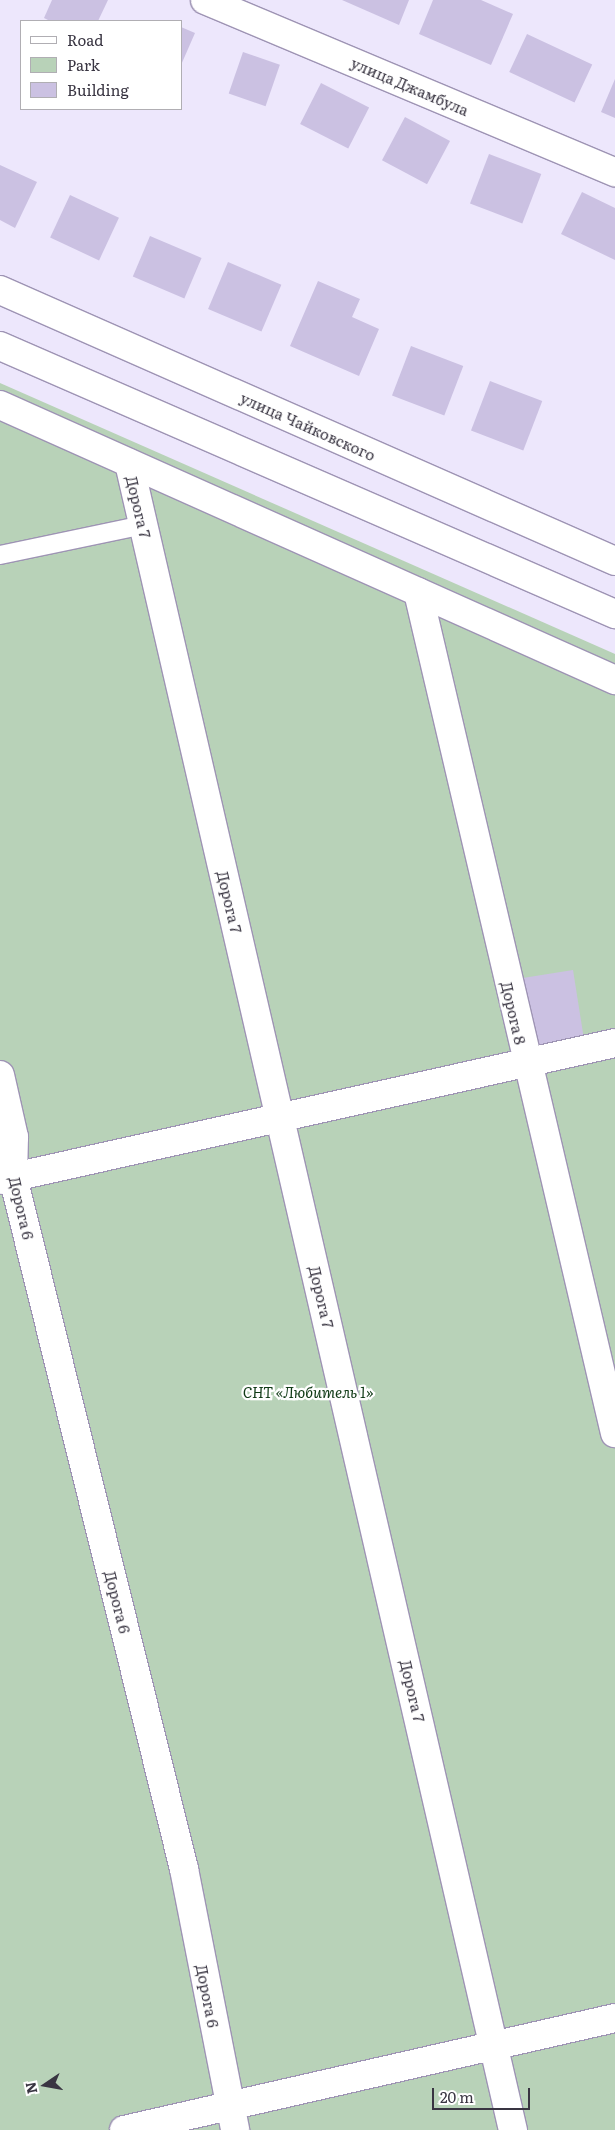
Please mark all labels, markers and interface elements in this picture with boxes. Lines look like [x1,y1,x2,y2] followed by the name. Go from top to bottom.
[20,20,182,110] legend
[67,28,103,51] text: Road
[67,53,100,76] text: Park
[348,53,472,119] street label: улица Джамбула
[67,78,129,101] text: Building
[238,388,378,464] street label: улица Чайковского
[123,474,155,540] street label: Дорога 7
[214,869,246,935] street label: Дорога 7
[498,980,530,1046] street label: Дорога 8
[6,1175,38,1241] street label: Дорога 6
[306,1264,338,1330] street label: Дорога 7
[243,1383,373,1401] park label: СНТ «Любитель 1»
[102,1569,134,1635] street label: Дорога 6
[397,1658,429,1724] street label: Дорога 7
[193,1963,223,2029] street label: Дорога 6
[20,2060,70,2110] north arrow
[435,2078,532,2110] scale bar
[19,2080,41,2096] text: N
[440,2085,474,2108] text: 20 m

